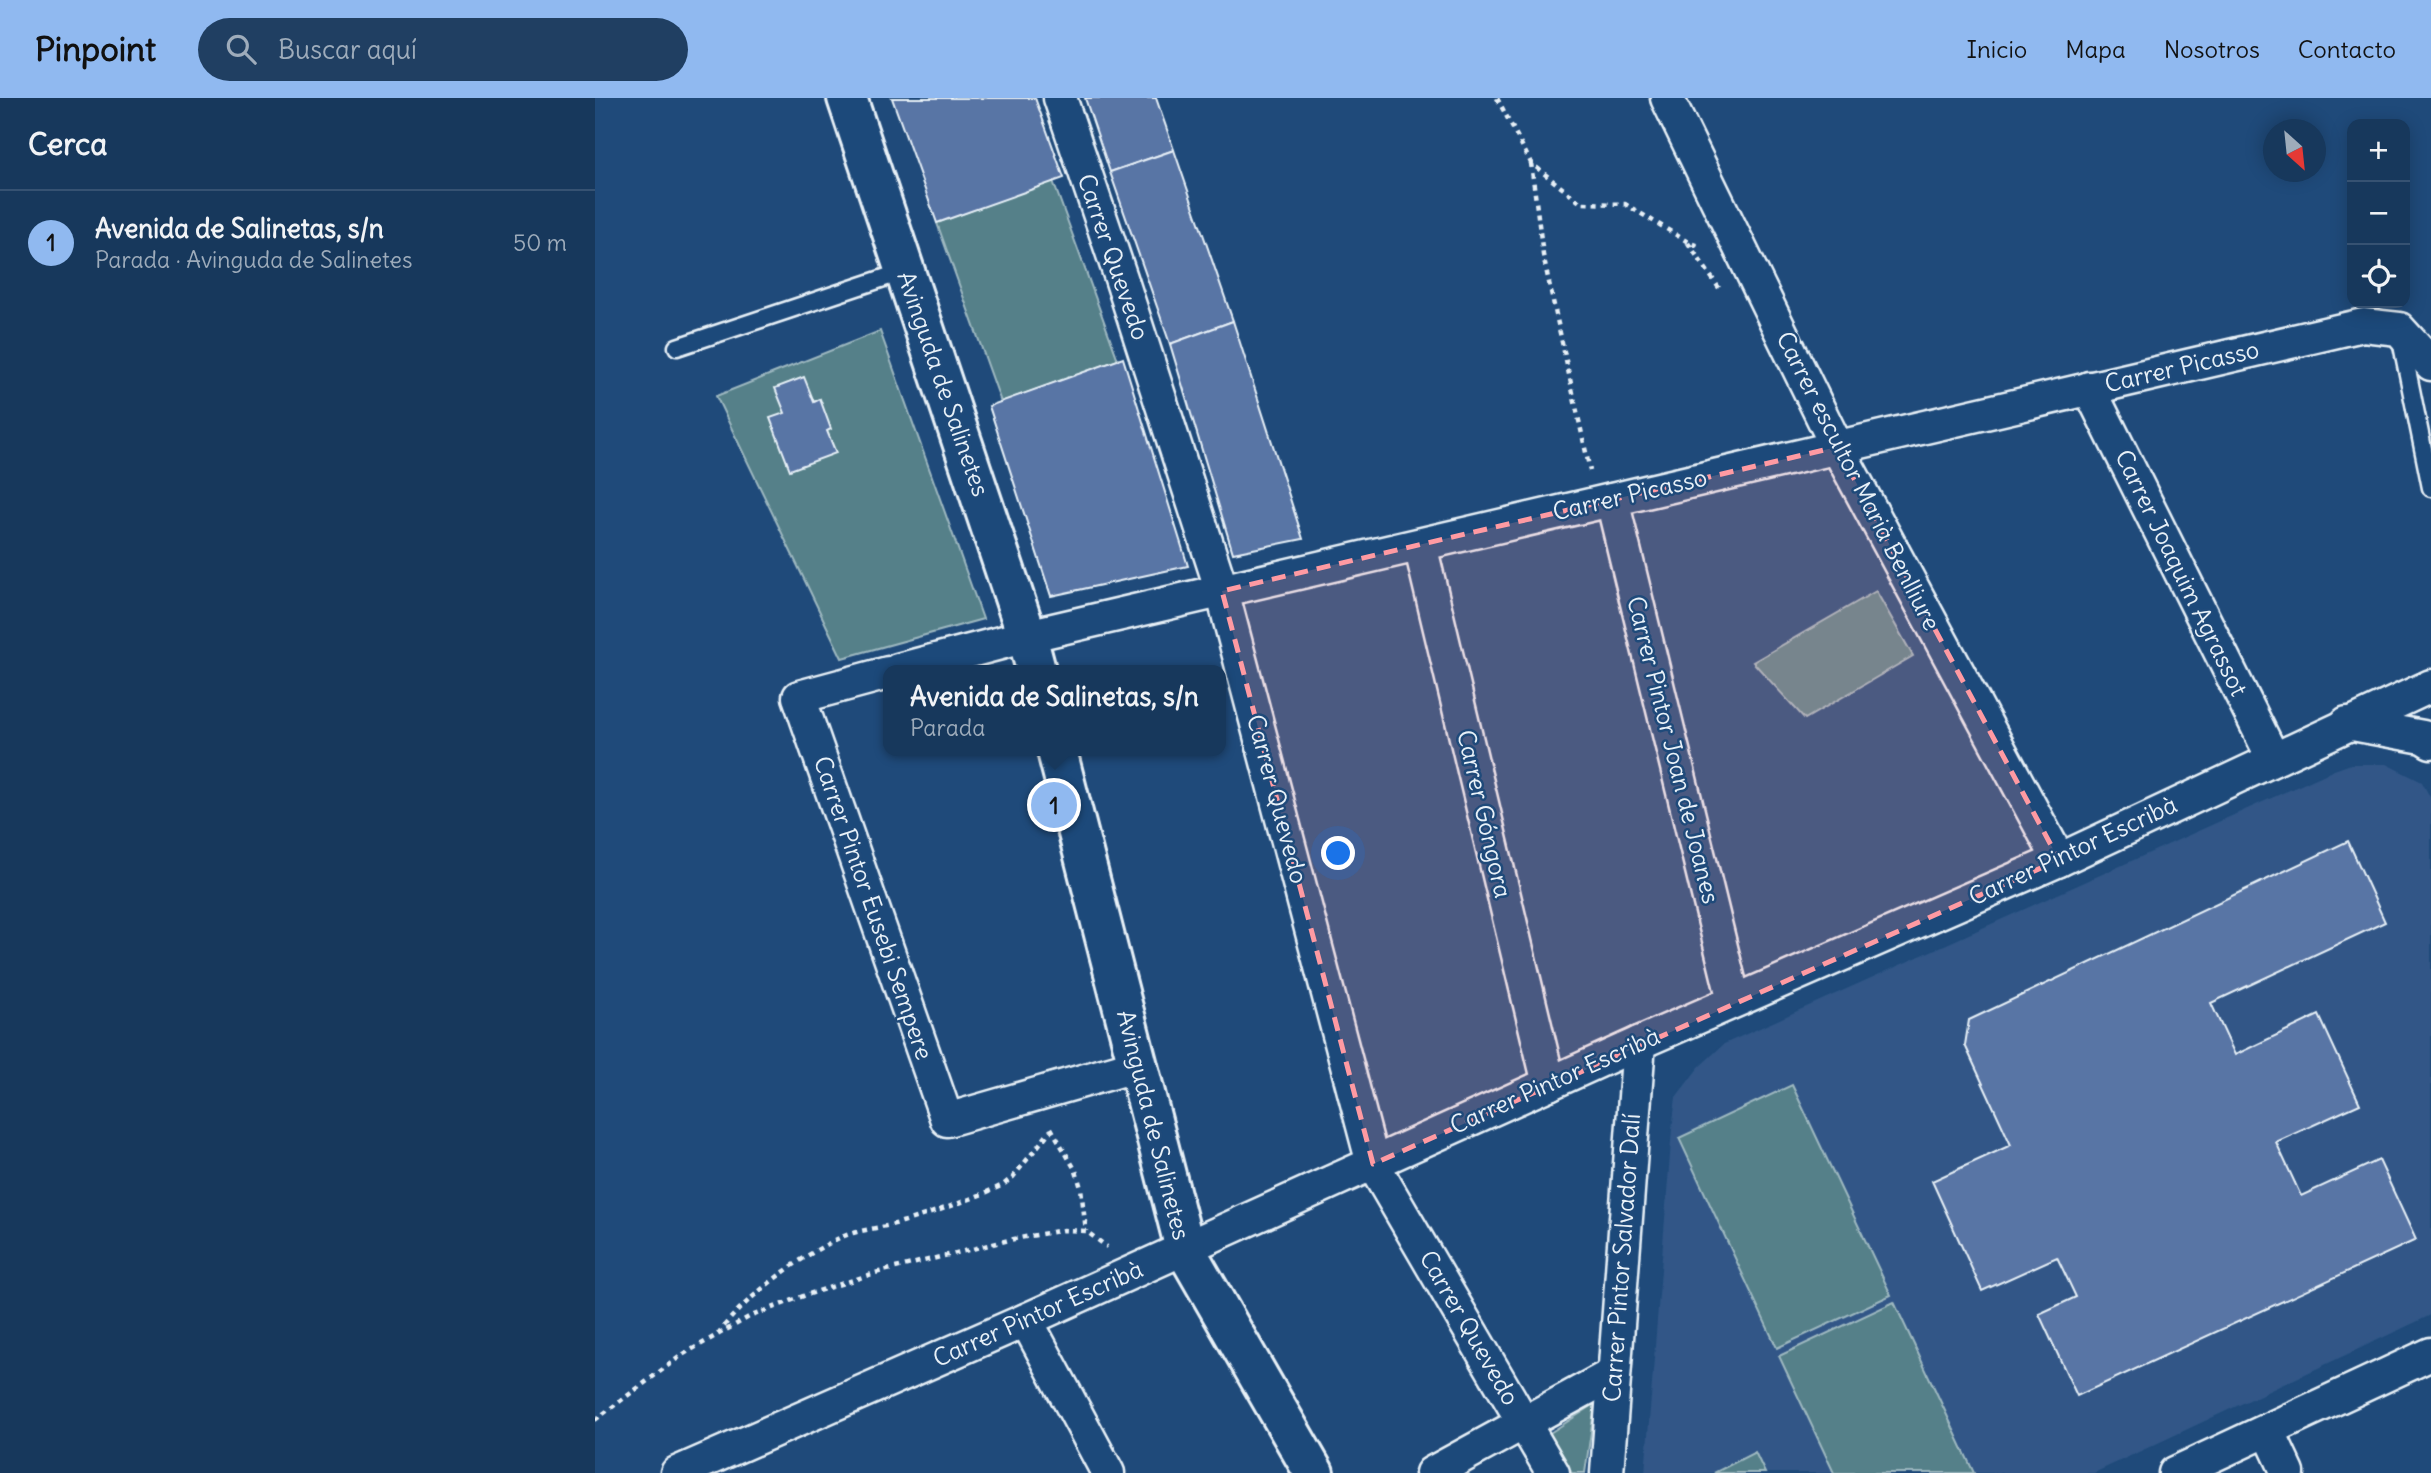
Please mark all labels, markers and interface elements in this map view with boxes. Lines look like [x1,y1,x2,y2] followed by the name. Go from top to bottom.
[198,18,688,81] search box
[35,28,156,70] text: Pinpoint
[222,30,260,68] icon: search
[278,33,417,66] text: Buscar aquí
[1967,34,2027,64] text: Inicio
[2065,34,2126,64] text: Mapa
[2164,34,2260,64] text: Nosotros
[2298,34,2396,64] text: Contacto
[2263,119,2326,182] north arrow
[2347,119,2410,308] map controls
[2347,119,2410,182] button: +
[28,125,107,163] text: Cerca
[1071,170,1156,344] street label: Carrer Quevedo
[2347,182,2410,245] button: −
[95,212,384,245] text: Avenida de Salinetas, s/n
[46,228,56,257] text: 1
[513,228,567,257] text: 50 m
[95,245,412,274] text: Parada · Avinguda de Salinetes
[2347,245,2410,308] button: locate
[891,267,997,500] street label: Avinguda de Salinetes
[1770,326,1947,635] street label: Carrer escultor Marià Benlliure
[2102,334,2262,398] street label: Carrer Picasso
[2109,444,2255,701] street label: Carrer Joaquim Agrassot
[1550,462,1710,526] street label: Carrer Picasso
[1621,593,1727,907] street label: Carrer Pintor Joan de Joanes
[883,665,1226,756] popup
[910,680,1199,713] text: Avenida de Salinetas, s/n
[1241,711,1315,887] street label: Carrer Quevedo
[910,713,985,742] text: Parada
[1451,727,1519,901] street label: Carrer Góngora
[808,752,940,1063] street label: Carrer Pintor Eusebi Sempere
[1031,779,1077,831] pin: 1
[1964,789,2182,912] street label: Carrer Pintor Escribà
[1321,836,1355,870] your location
[1111,1007,1197,1243] street label: Avinguda de Salinetes
[1445,1020,1664,1140] street label: Carrer Pintor Escribà
[1596,1113,1646,1403] street label: Carrer Pintor Salvador Dalí
[1413,1245,1526,1410] street label: Carrer Quevedo
[928,1253,1147,1373] street label: Carrer Pintor Escribà

